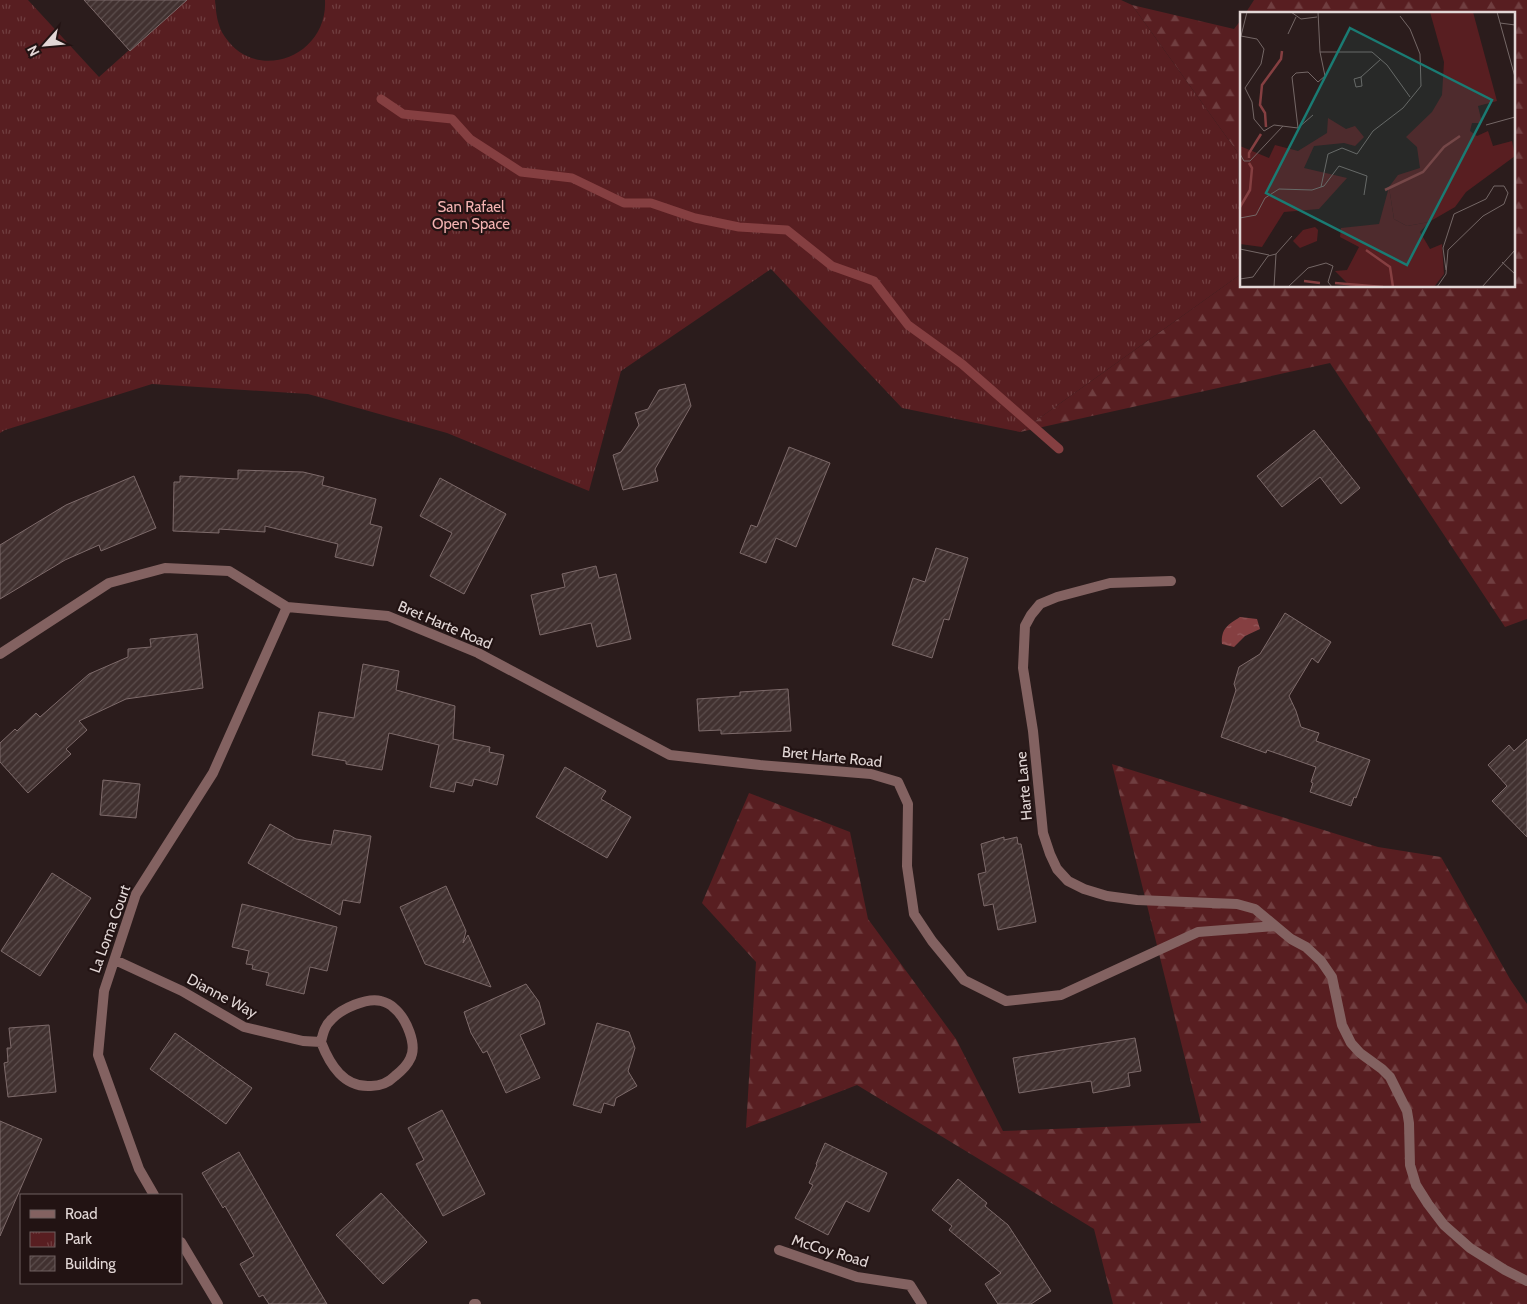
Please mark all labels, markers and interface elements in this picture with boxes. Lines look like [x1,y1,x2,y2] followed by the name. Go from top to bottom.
[1240,12,1514,288] inset map
[20,20,70,70] north arrow
[23,42,44,59] text: N
[432,198,510,233] park label: San Rafael Open Space
[395,597,495,653] street label: Bret Harte Road
[781,743,883,771] street label: Bret Harte Road
[1012,750,1036,821] street label: Harte Lane
[86,883,134,975] street label: La Loma Court
[184,970,261,1022] street label: Dianne Way
[20,1194,182,1284] legend
[65,1205,98,1223] text: Road
[65,1230,92,1248] text: Park
[789,1231,871,1271] street label: McCoy Road
[65,1255,116,1273] text: Building

